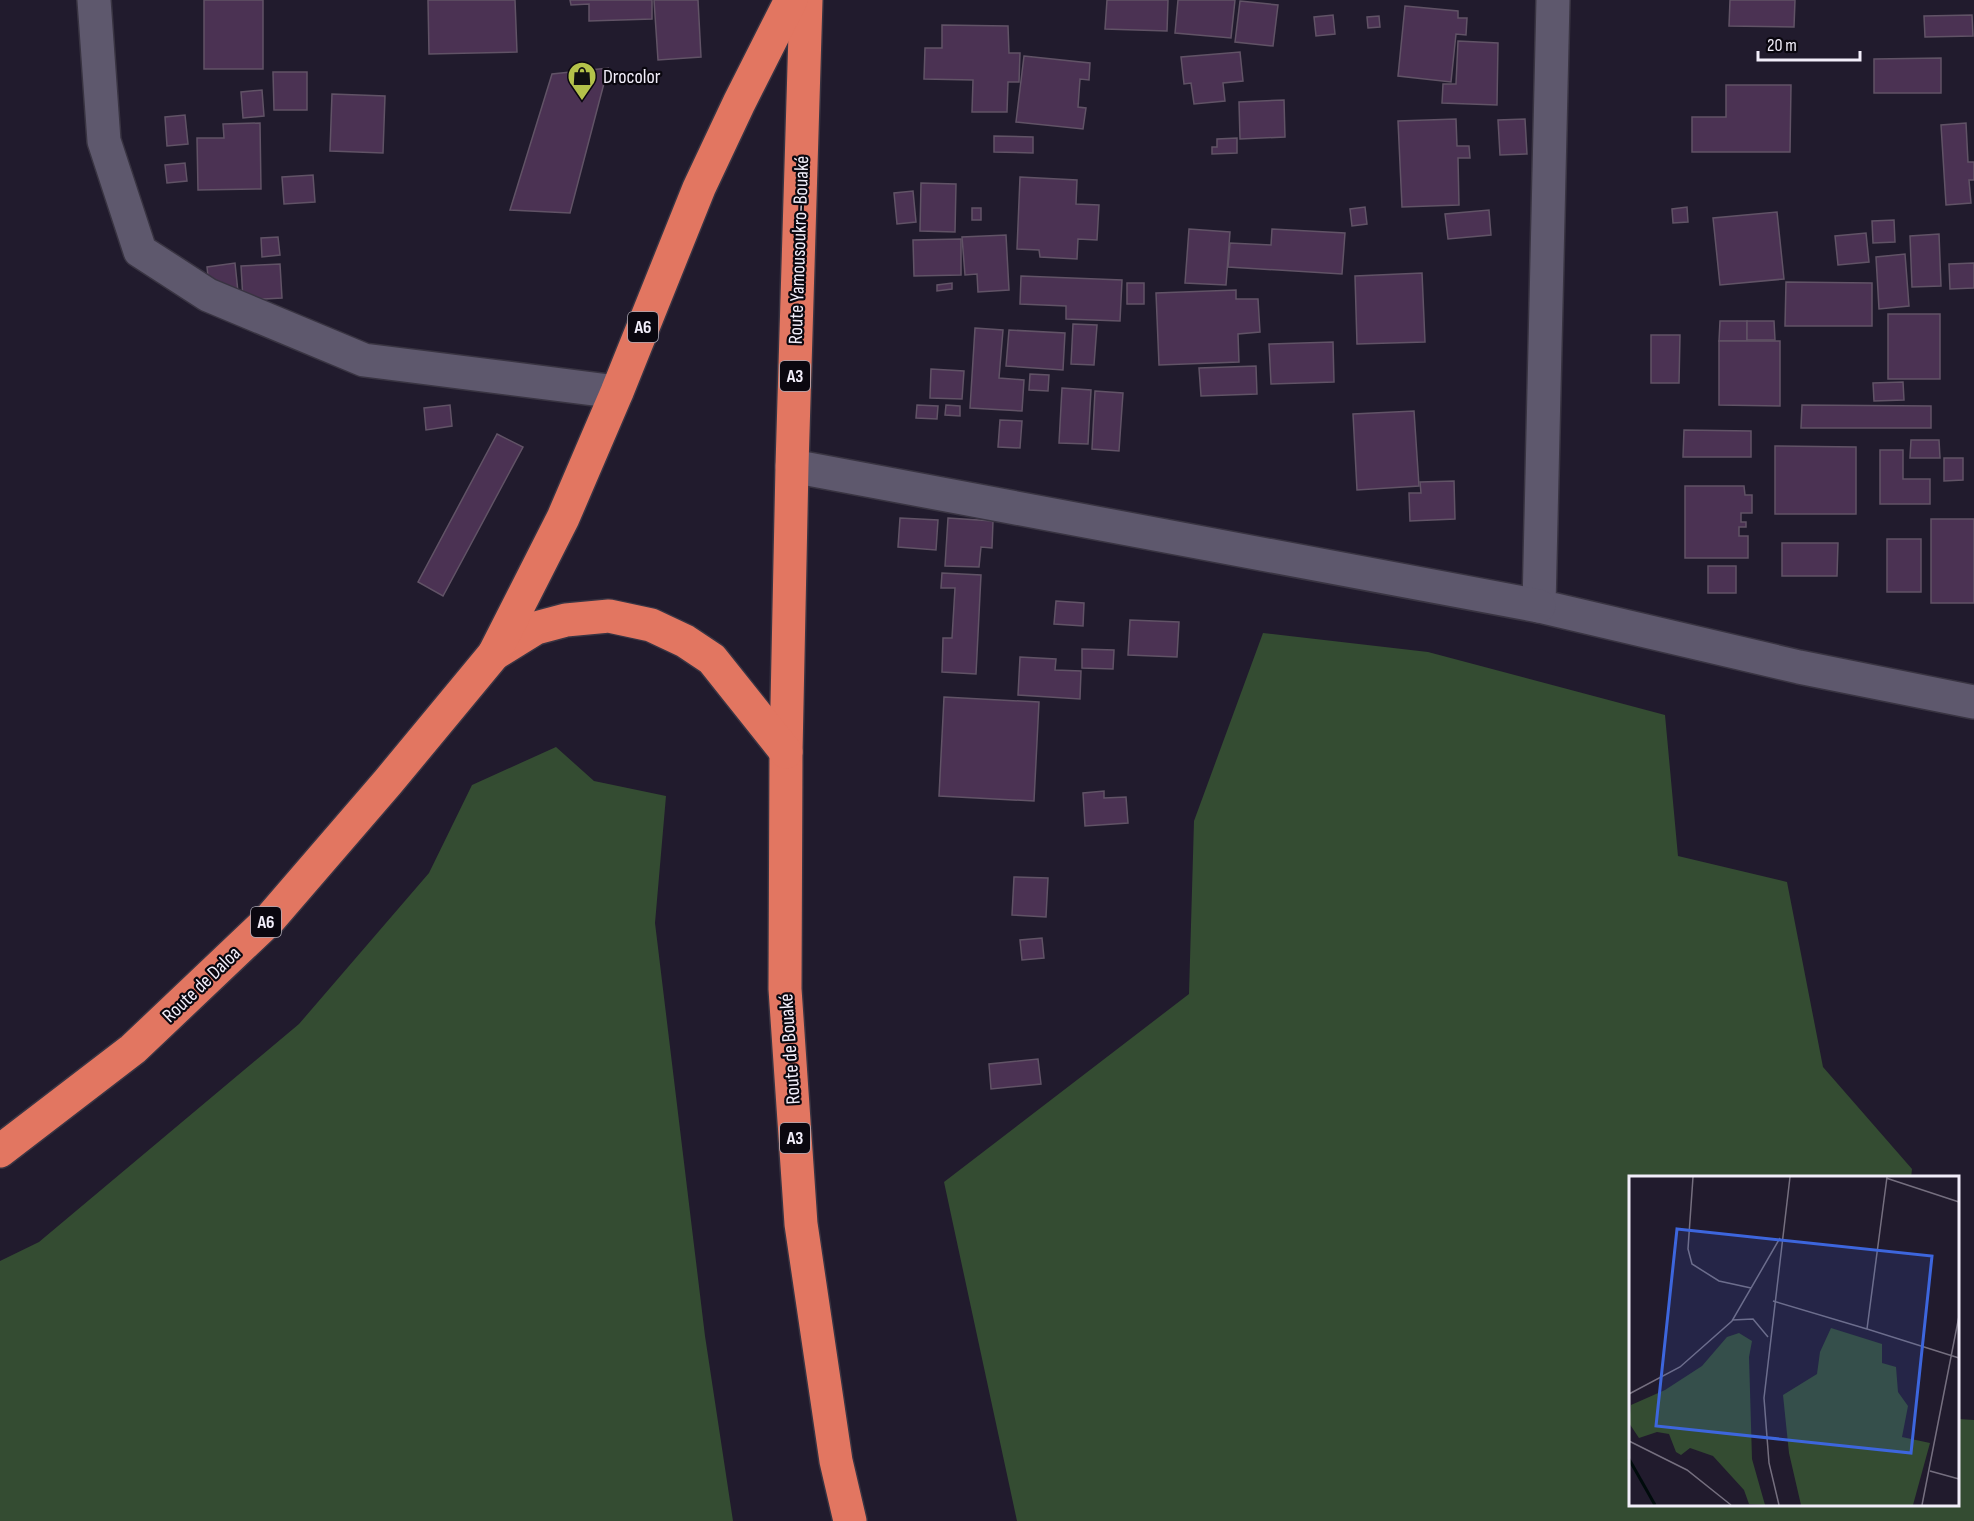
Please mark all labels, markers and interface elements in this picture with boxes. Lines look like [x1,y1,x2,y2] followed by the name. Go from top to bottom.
[1758,24,1860,62] scale bar
[1767,35,1797,56] text: 20 m
[566,60,598,102] shop icon: Drocolor
[603,65,661,89] place label: Drocolor
[784,155,814,345] street label: Route Yamousoukro-Bouaké
[628,312,658,342] road number: A6
[780,361,810,391] road number: A3
[251,907,281,937] road number: A6
[158,942,246,1028] street label: Route de Daloa
[774,993,806,1105] street label: Route de Bouaké
[780,1123,810,1153] road number: A3
[1629,1176,1959,1506] inset map

